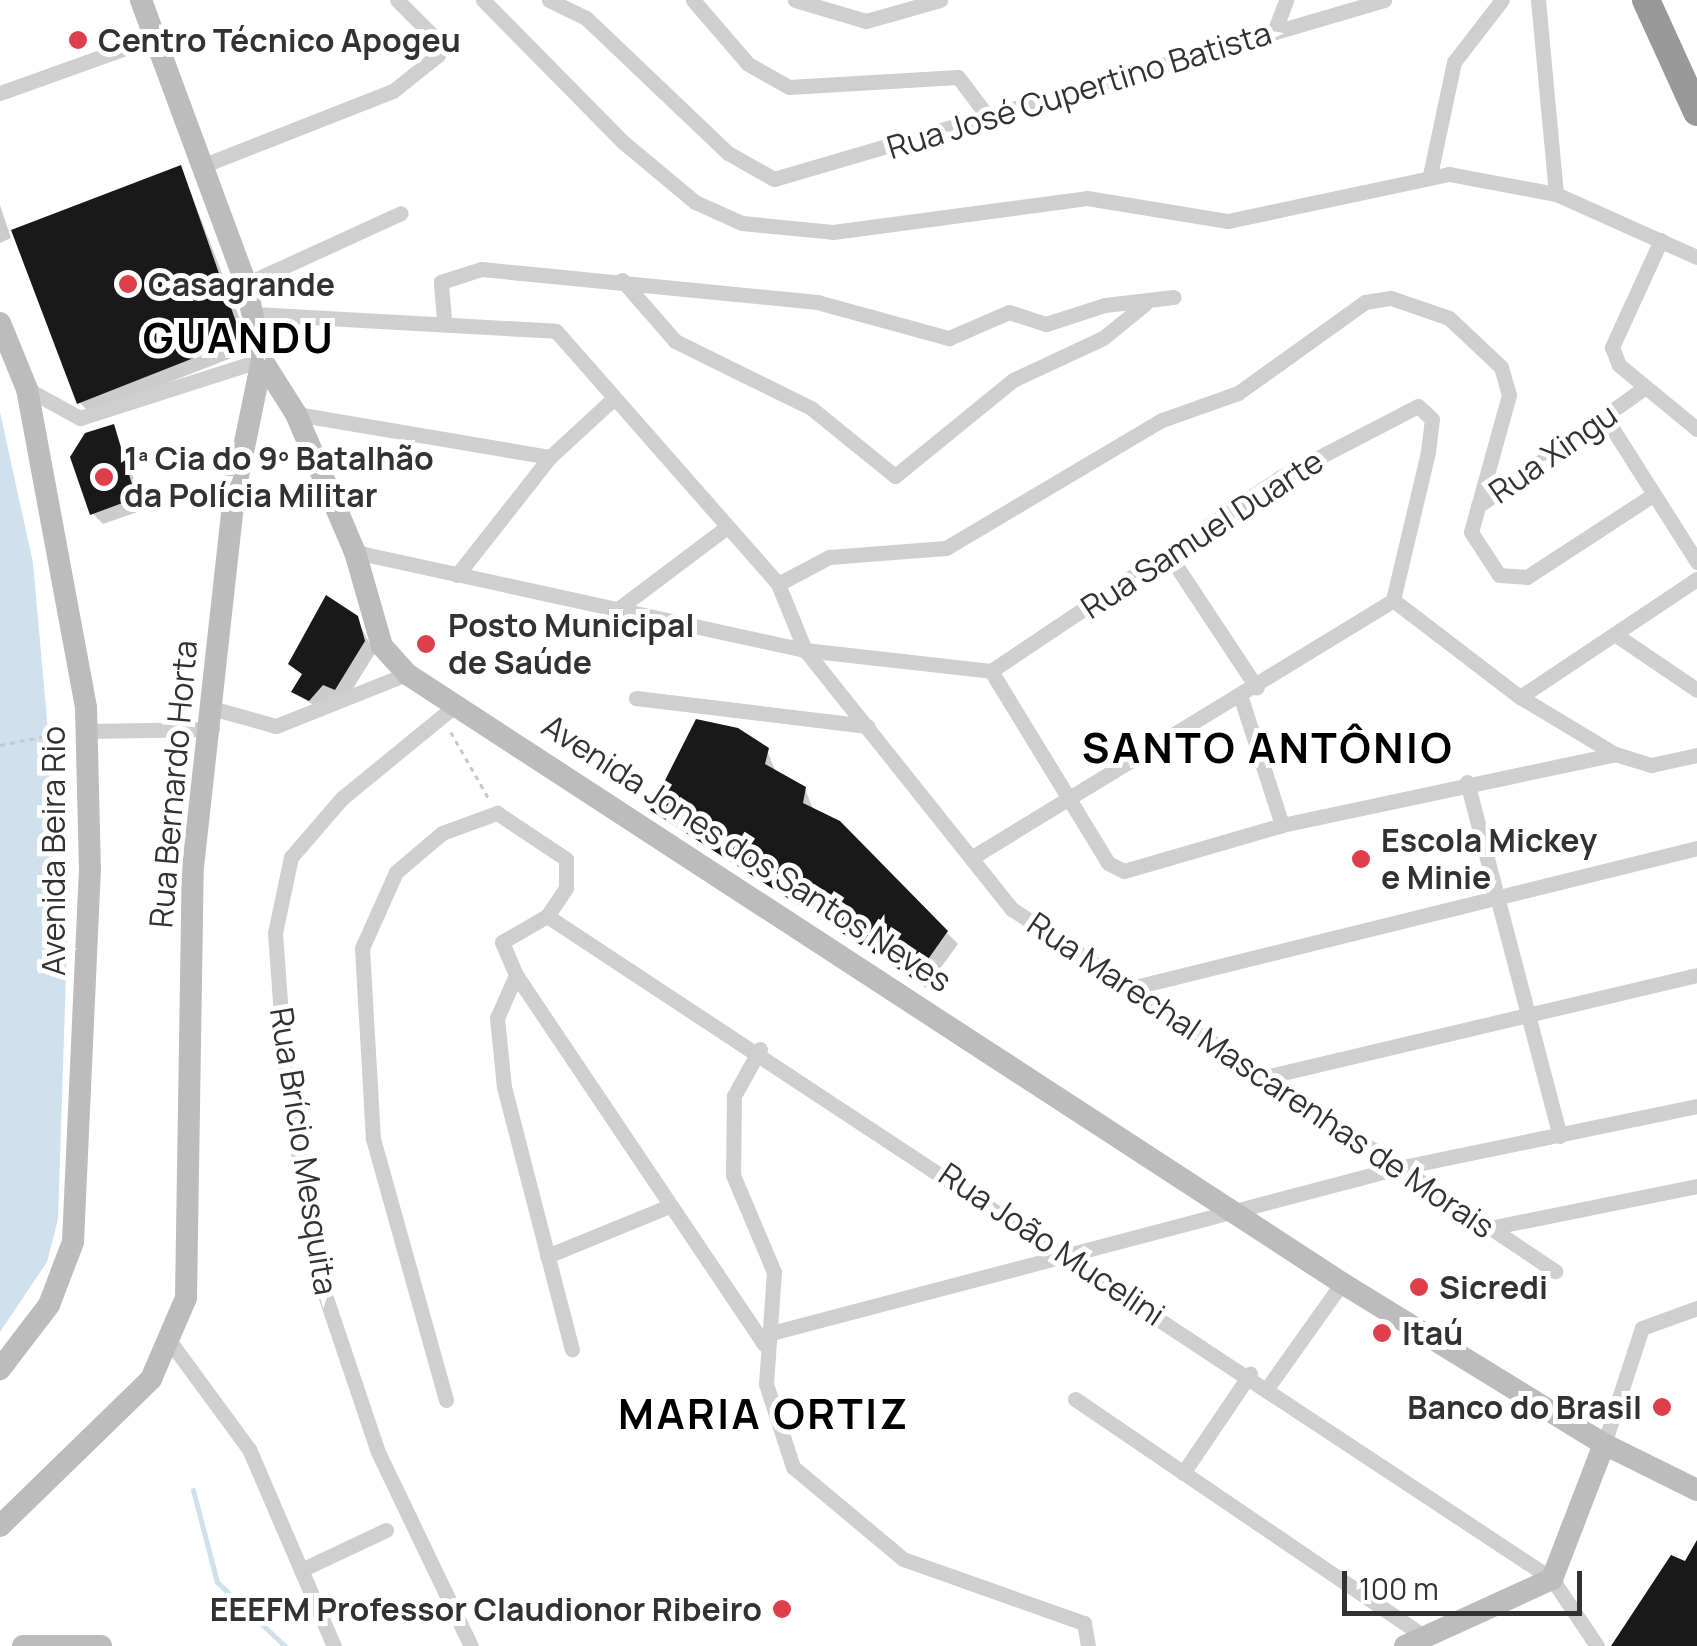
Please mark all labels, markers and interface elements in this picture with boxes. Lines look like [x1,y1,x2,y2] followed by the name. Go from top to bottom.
[882,13,1276,167] street label: Rua José Cupertino Batista
[98,21,461,59] place label: Centro Técnico Apogeu
[67,29,89,51] marker: Centro Técnico Apogeu
[148,265,335,303] place label: Casagrande
[117,273,139,295] marker: Casagrande
[143,312,335,362] district label: GUANDU
[1482,395,1624,511] street label: Rua Xingu
[124,440,434,515] place label: 1ª Cia do 9º Batalhão da Polícia Militar
[1074,442,1330,626] street label: Rua Samuel Duarte
[93,466,115,488] marker: 1ª Cia do 9º Batalhão da Polícia Militar
[448,607,694,682] place label: Posto Municipal de Saúde
[413,631,439,657] marker: Posto Municipal de Saúde
[141,639,205,929] street label: Rua Bernardo Horta
[535,706,959,1000] street label: Avenida Jones dos Santos Neves
[1082,722,1454,772] district label: SANTO ANTÔNIO
[34,726,72,976] street label: Avenida Beira Rio
[1381,822,1597,897] place label: Escola Mickey e Minie
[1350,848,1372,870] marker: Escola Mickey e Minie
[1020,904,1502,1246] street label: Rua Marechal Mascarenhas de Morais
[262,1005,346,1297] street label: Rua Brício Mesquita
[932,1154,1172,1334] street label: Rua João Mucelini
[1439,1268,1548,1306] place label: Sicredi
[1408,1276,1430,1298] marker: Sicredi
[1402,1314,1463,1352] place label: Itaú
[1371,1322,1393,1344] marker: Itaú
[618,1388,910,1438] district label: MARIA ORTIZ
[1407,1388,1642,1426] place label: Banco do Brasil
[1651,1396,1673,1418] marker: Banco do Brasil
[1347,1551,1587,1613] scale bar
[1359,1568,1439,1609] text: 100 m
[210,1590,762,1628] place label: EEEFM Professor Claudionor Ribeiro
[771,1598,793,1620] marker: EEEFM Professor Claudionor Ribeiro

